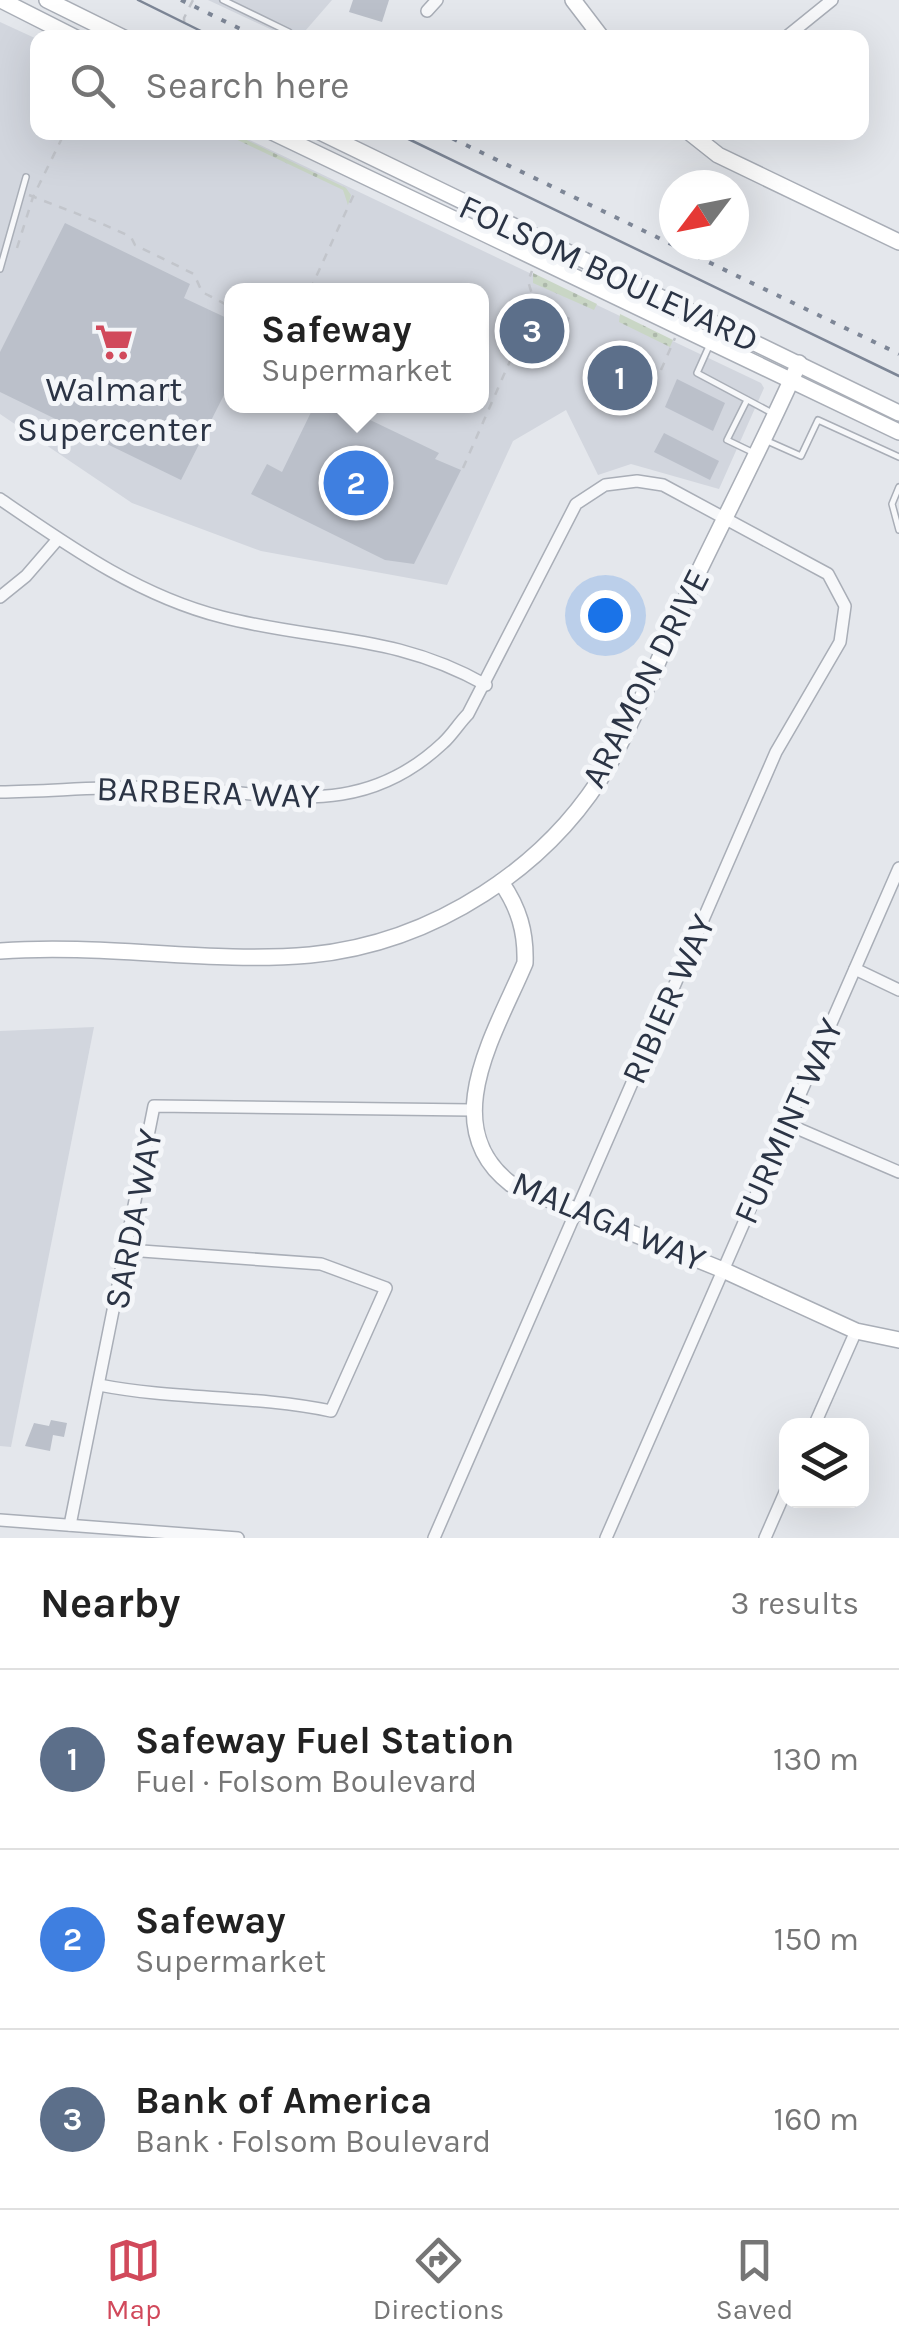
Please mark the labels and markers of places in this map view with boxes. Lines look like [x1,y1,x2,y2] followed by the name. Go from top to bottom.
[500,294,564,368] pin: 3
[93,321,135,363] supermarket icon: Walmart Supercenter
[588,340,652,416] pin: 1
[17,369,212,450] place label: Walmart Supercenter
[324,446,388,520] pin: 2

